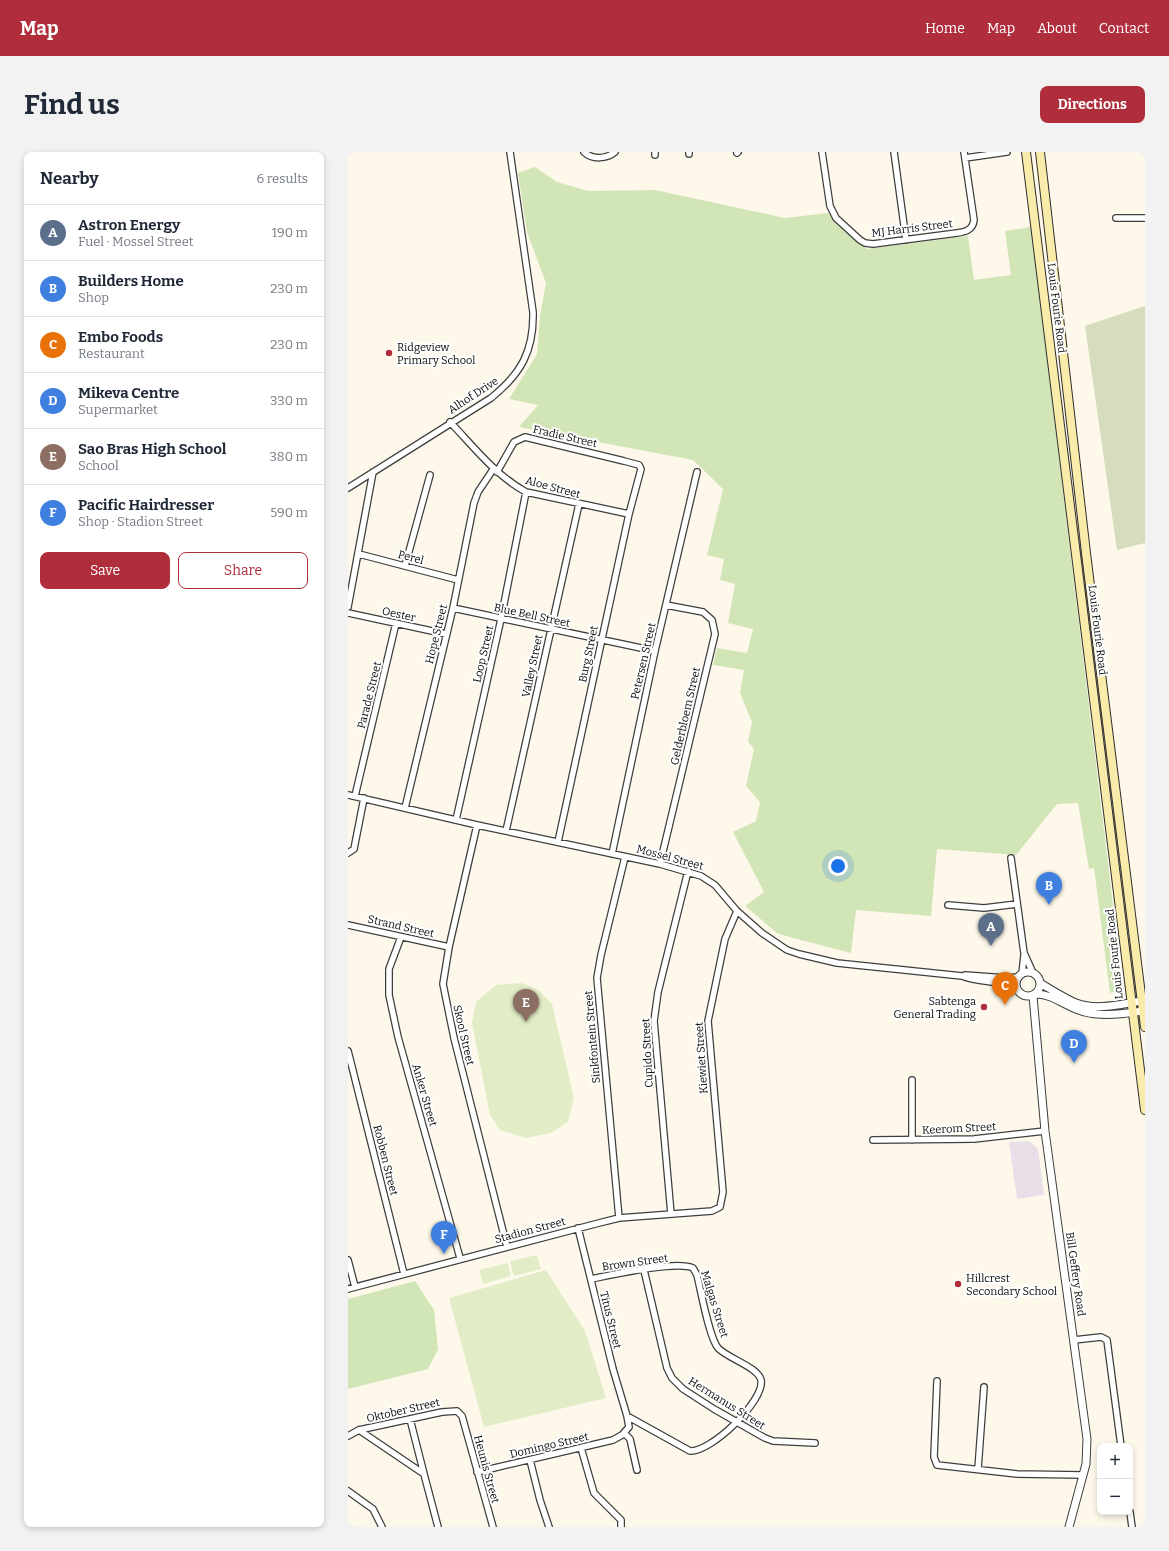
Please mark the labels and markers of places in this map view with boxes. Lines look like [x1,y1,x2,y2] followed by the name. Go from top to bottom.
[397,341,476,367] place label: Ridgeview Primary School
[384,348,394,358] marker: Ridgeview Primary School
[1036,872,1062,905] pin: B
[978,913,1004,946] pin: A
[992,972,1018,1005] pin: C
[513,989,539,1022] pin: E
[893,995,976,1021] place label: Sabtenga General Trading
[979,1002,989,1012] marker: Sabtenga General Trading
[1061,1030,1087,1063] pin: D
[431,1221,457,1254] pin: F
[966,1272,1057,1298] place label: Hillcrest Secondary School
[953,1279,963,1289] marker: Hillcrest Secondary School

